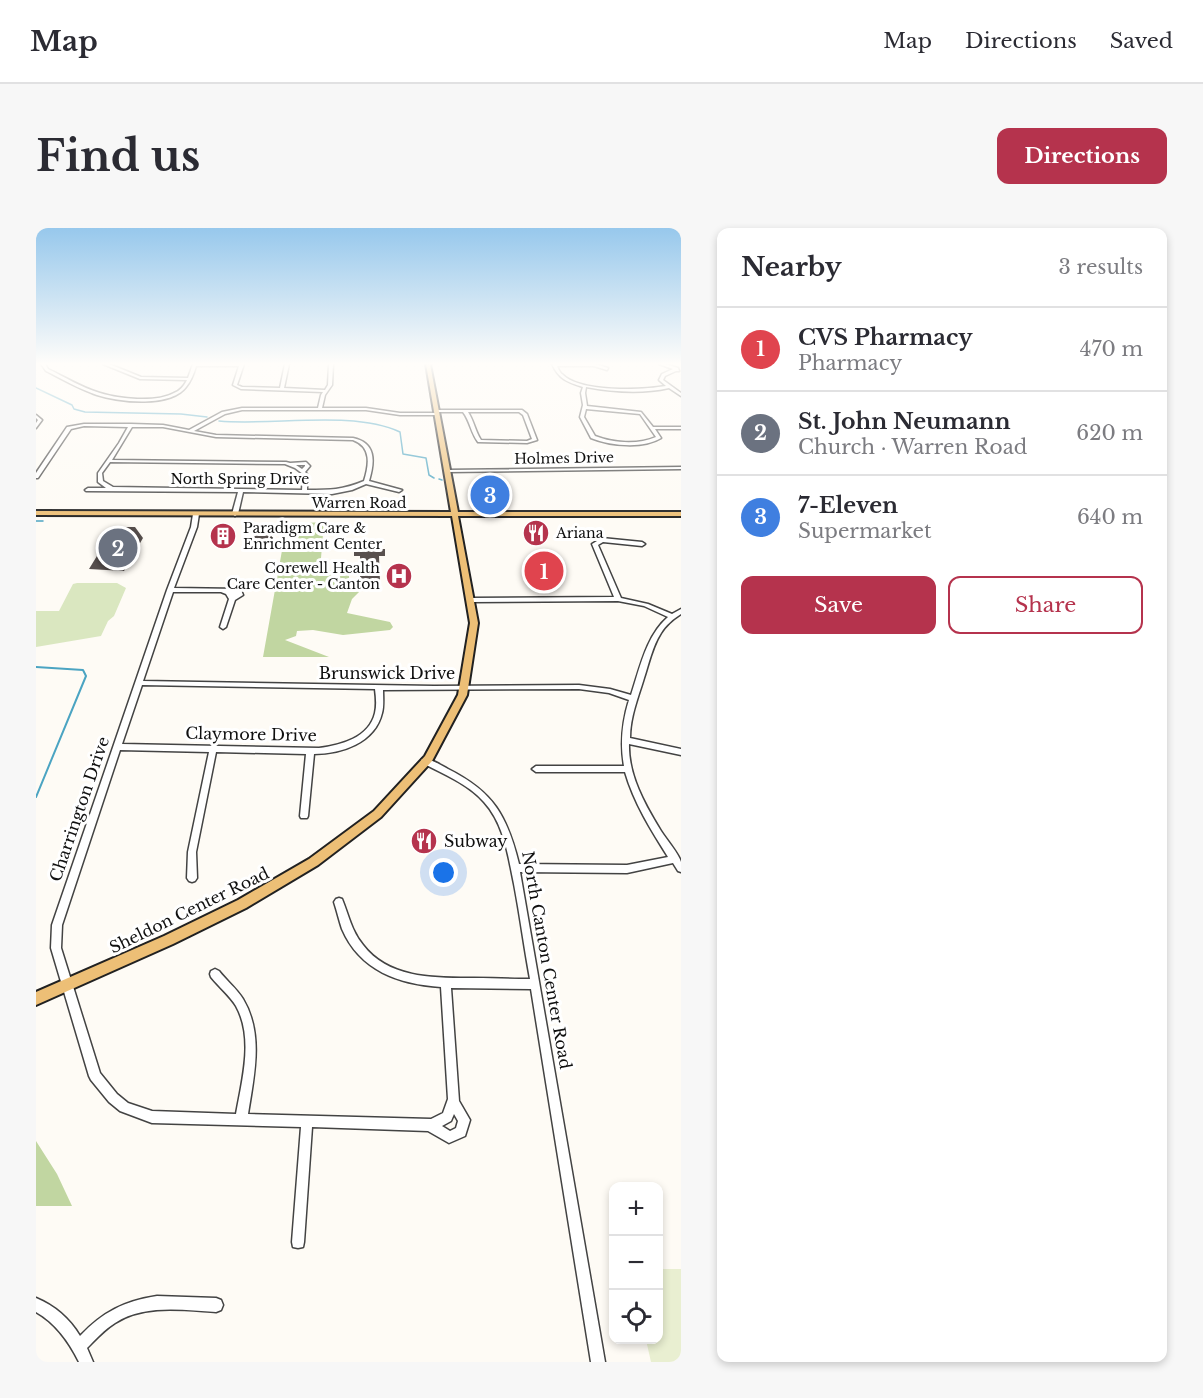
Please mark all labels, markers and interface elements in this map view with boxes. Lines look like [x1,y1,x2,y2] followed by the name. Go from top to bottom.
[30,24,98,59] text: Map
[883,28,932,54] text: Map
[965,28,1077,54] text: Directions
[1110,28,1173,54] text: Saved
[997,128,1167,184] button: Directions
[36,130,200,182] text: Find us
[741,251,842,283] text: Nearby
[1059,255,1143,279] text: 3 results
[798,324,973,351] text: CVS Pharmacy
[756,337,765,361] text: 1
[1080,337,1143,361] text: 470 m
[798,351,902,375] text: Pharmacy
[798,408,1011,435] text: St. John Neumann
[754,421,767,445] text: 2
[1076,421,1143,445] text: 620 m
[798,435,1027,459] text: Church · Warren Road
[514,448,614,468] street label: Holmes Drive
[171,470,309,488] street label: North Spring Drive
[470,472,510,518] pin: 3
[798,492,898,519] text: 7-Eleven
[310,494,407,512] street label: Warren Road
[754,505,767,529] text: 3
[1077,505,1143,529] text: 640 m
[521,518,551,548] restaurant icon: Ariana
[243,519,383,553] place label: Paradigm Care & Enrichment Center
[798,519,932,543] text: Supermarket
[208,521,238,551] building icon: Paradigm Care & Enrichment Center
[555,524,604,542] place label: Ariana
[98,526,137,570] pin: 2
[524,548,564,594] pin: 1
[227,559,380,593] place label: Corewell Health Care Center - Canton
[384,561,414,591] hospital icon: Corewell Health Care Center - Canton
[741,576,936,634] button: Save
[948,576,1143,634] button: Share
[319,663,455,683] street label: Brunswick Drive
[185,723,317,745] street label: Claymore Drive
[45,734,113,884] street label: Charrington Drive
[409,826,439,856] restaurant icon: Subway
[444,831,508,851] place label: Subway
[518,849,576,1071] street label: North Canton Center Road
[429,858,458,887] your location
[106,863,272,957] street label: Sheldon Center Road
[609,1182,663,1344] map controls
[609,1182,663,1236] button: +
[609,1236,663,1290] button: −
[609,1290,663,1344] button: locate

